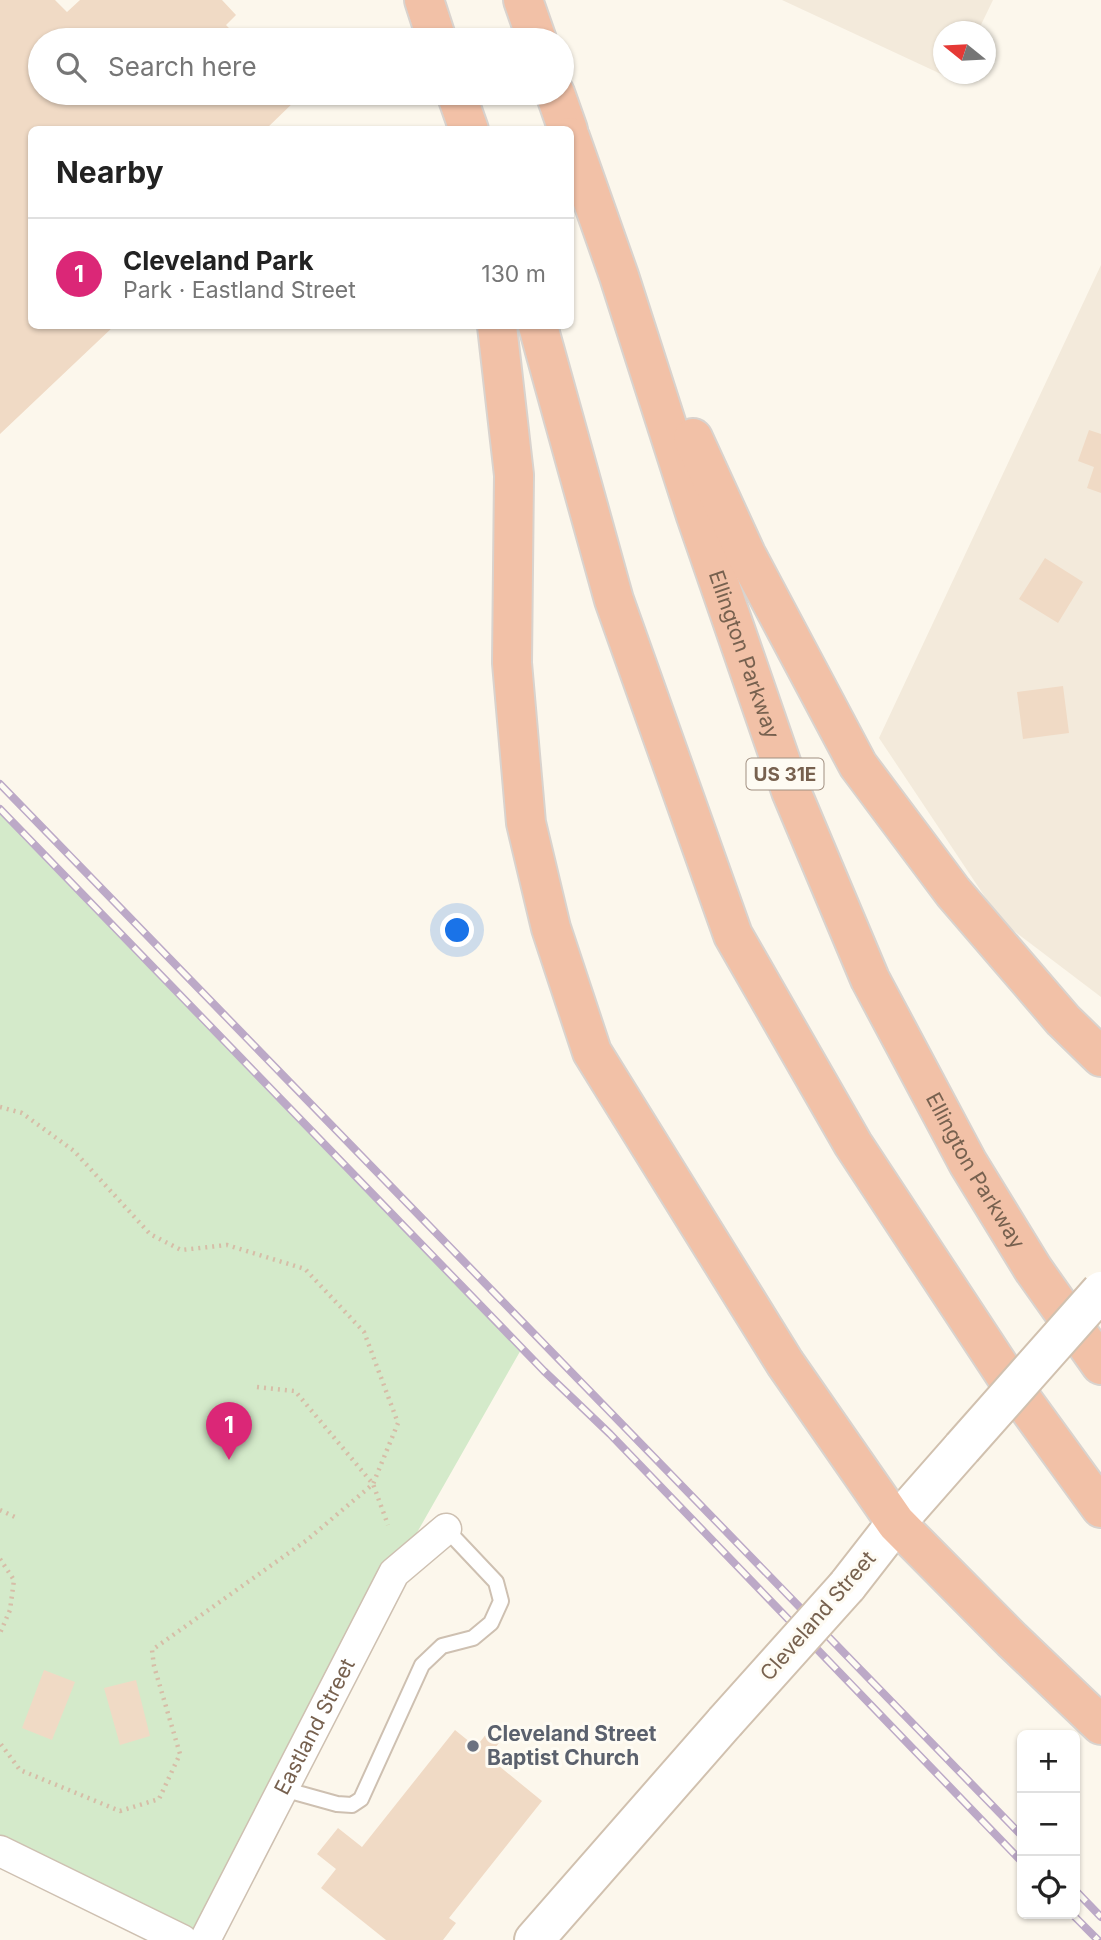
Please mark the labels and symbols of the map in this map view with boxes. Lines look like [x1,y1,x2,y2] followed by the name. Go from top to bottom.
[933,21,996,84] north arrow
[704,567,785,742] street label: Ellington Parkway
[746,758,824,790] road number: US 31E
[440,913,474,947] your location
[921,1088,1031,1253] street label: Ellington Parkway
[206,1402,252,1460] pin: 1
[755,1546,881,1685] street label: Cleveland Street
[269,1654,360,1799] street label: Eastland Street
[487,1721,657,1770] place label: Cleveland Street Baptist Church
[465,1738,481,1754] marker: Cleveland Street Baptist Church

